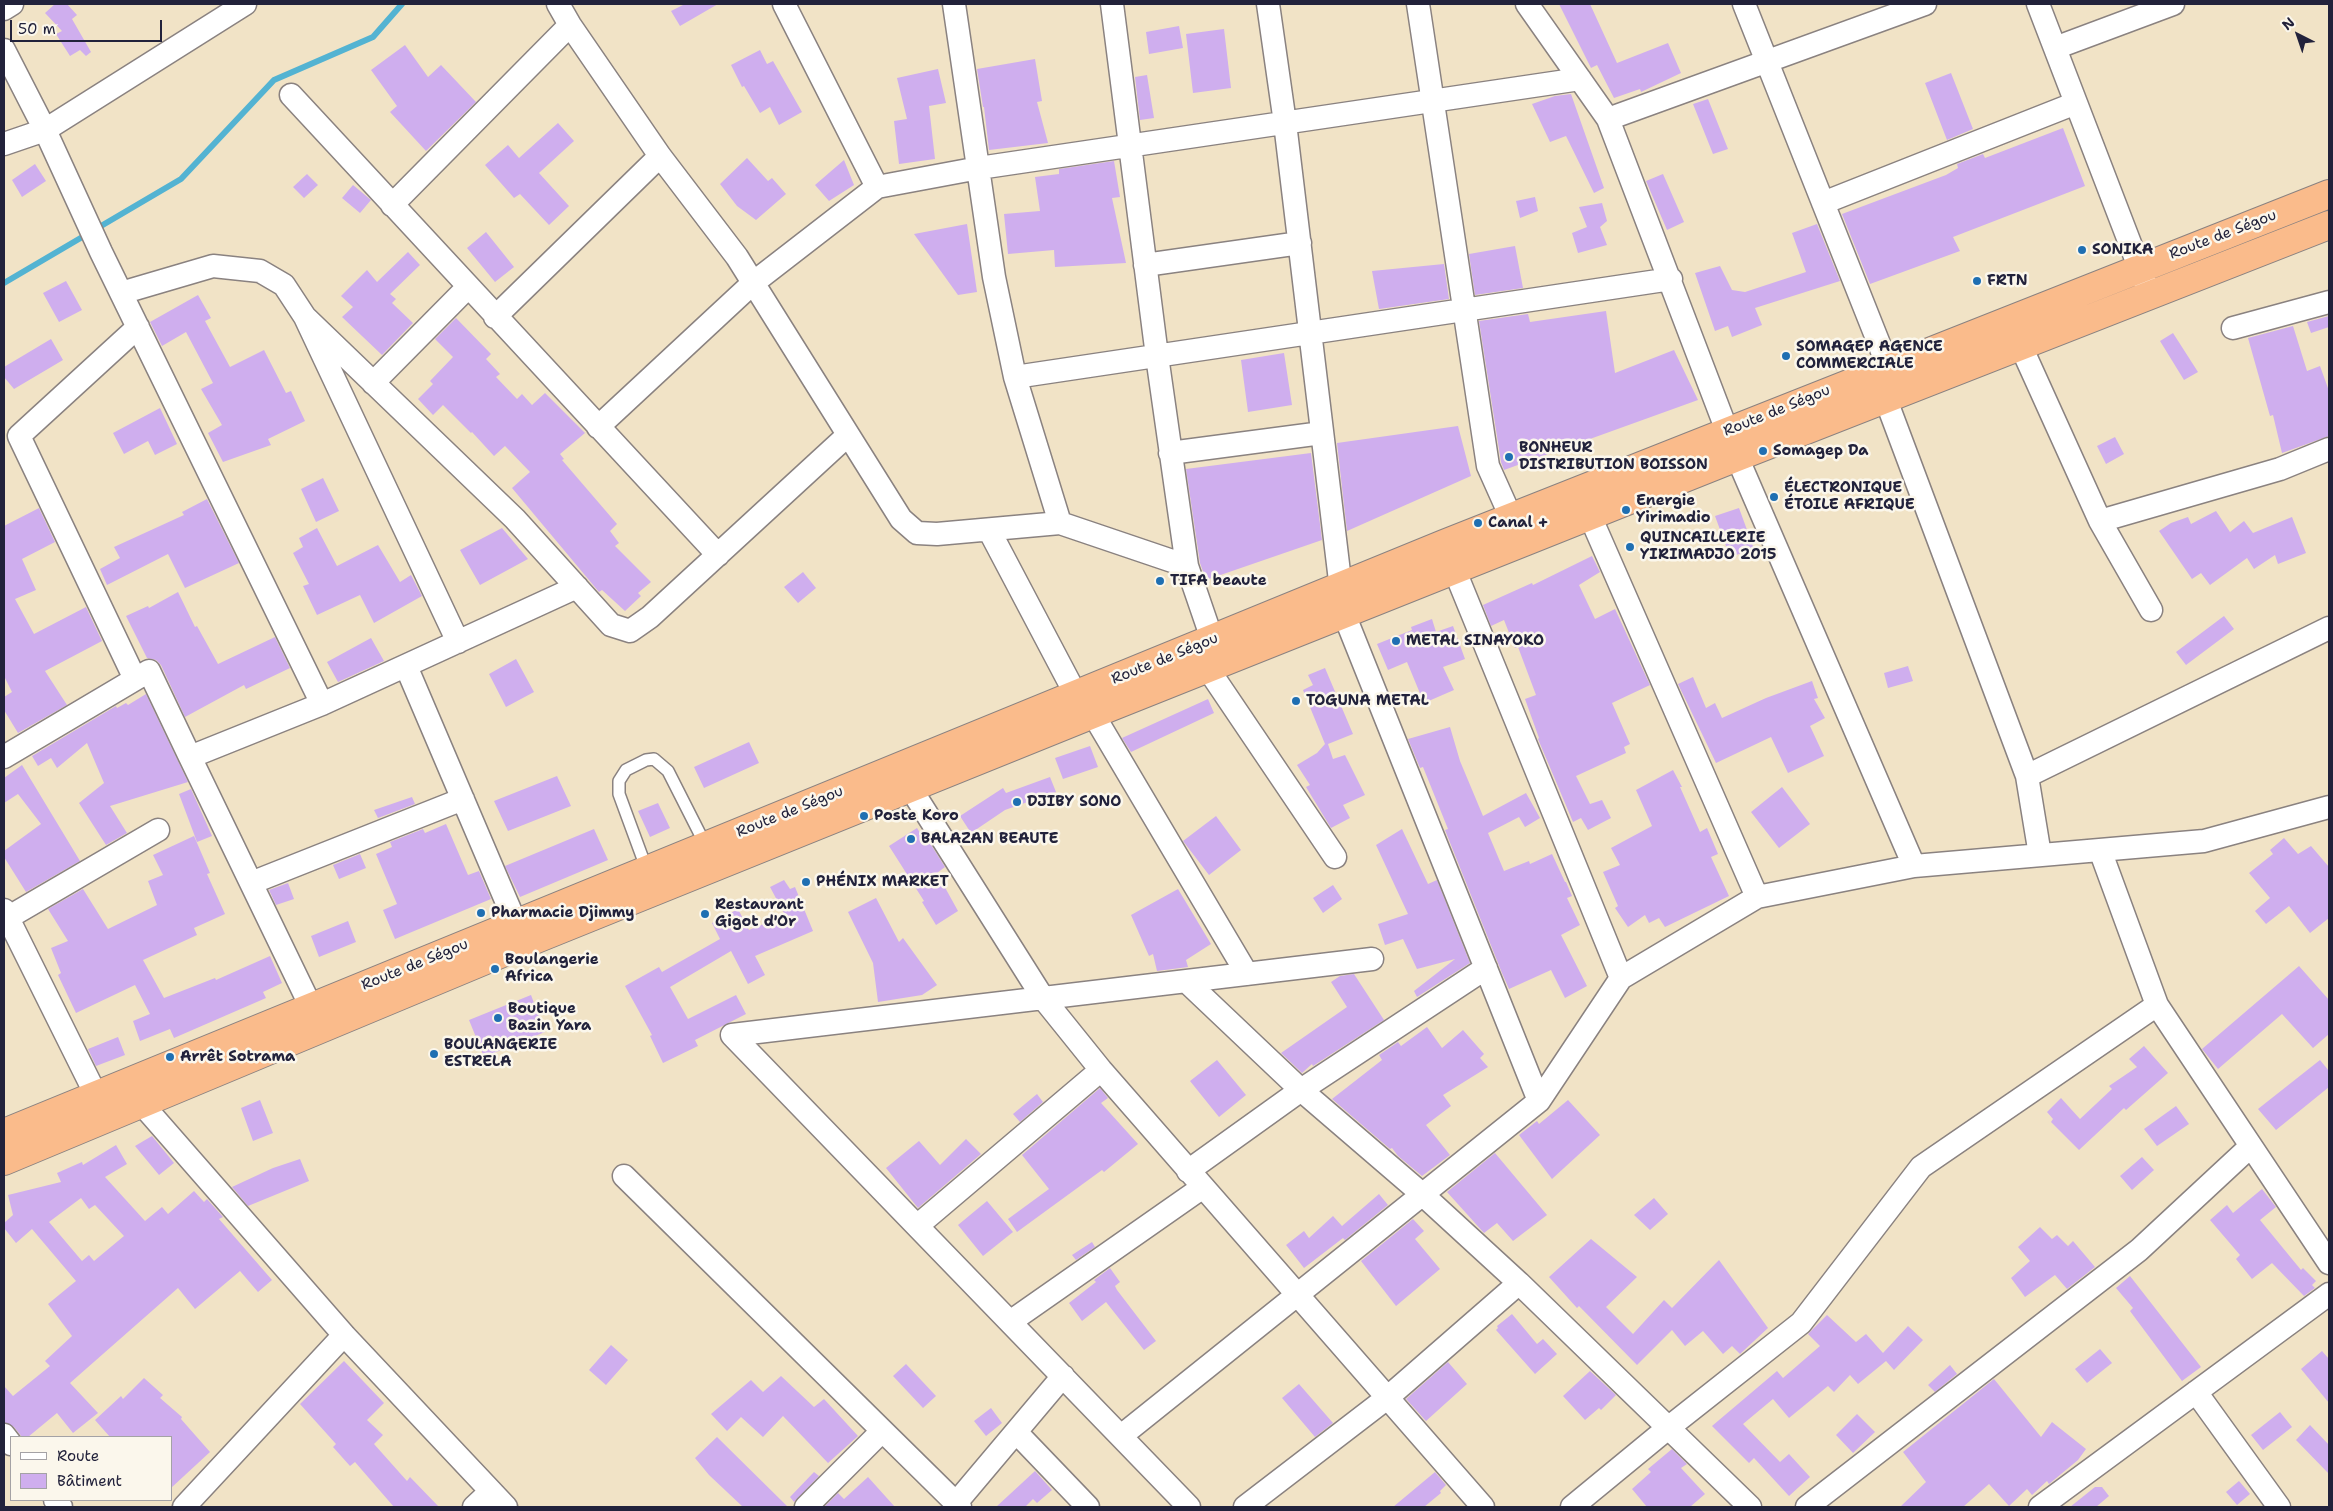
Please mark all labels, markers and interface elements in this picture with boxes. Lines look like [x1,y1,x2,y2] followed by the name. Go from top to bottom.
[12,10,165,42] scale bar
[2273,10,2323,60] north arrow
[2278,13,2298,34] text: N
[18,19,56,39] text: 50 m
[2167,206,2279,264] street label: Route de Ségou
[2092,241,2153,259] place label: SONIKA
[2076,244,2088,256] marker: SONIKA
[1987,272,2028,290] place label: FRTN
[1971,275,1983,287] marker: FRTN
[1796,338,1943,373] place label: SOMAGEP AGENCE COMMERCIALE
[1780,350,1792,362] marker: SOMAGEP AGENCE COMMERCIALE
[1721,381,1833,441] street label: Route de Ségou
[1519,439,1708,474] place label: BONHEUR DISTRIBUTION BOISSON
[1773,442,1869,460] place label: Somagep Da
[1757,445,1769,457] marker: Somagep Da
[1503,451,1515,463] marker: BONHEUR DISTRIBUTION BOISSON
[1784,479,1915,514] place label: ÉLECTRONIQUE ÉTOILE AFRIQUE
[1768,491,1780,503] marker: ÉLECTRONIQUE ÉTOILE AFRIQUE
[1636,492,1711,527] place label: Energie Yirimadio
[1620,504,1632,516] marker: Energie Yirimadio
[1488,514,1548,532] place label: Canal +
[1472,517,1484,529] marker: Canal +
[1640,529,1776,564] place label: QUINCAILLERIE YIRIMADJO 2015
[1624,541,1636,553] marker: QUINCAILLERIE YIRIMADJO 2015
[1170,572,1267,590] place label: TIFA beaute
[1154,575,1166,587] marker: TIFA beaute
[1109,629,1221,689] street label: Route de Ségou
[1406,632,1544,650] place label: METAL SINAYOKO
[1390,635,1402,647] marker: METAL SINAYOKO
[1306,692,1429,710] place label: TOGUNA METAL
[1290,695,1302,707] marker: TOGUNA METAL
[734,782,846,842] street label: Route de Ségou
[1027,793,1121,811] place label: DJIBY SONO
[1011,796,1023,808] marker: DJIBY SONO
[874,807,959,825] place label: Poste Koro
[858,810,870,822] marker: Poste Koro
[921,830,1058,848] place label: BALAZAN BEAUTE
[905,833,917,845] marker: BALAZAN BEAUTE
[816,873,949,891] place label: PHÉNIX MARKET
[800,876,812,888] marker: PHÉNIX MARKET
[715,896,804,931] place label: Restaurant Gigot d'Or
[491,904,634,922] place label: Pharmacie Djimmy
[475,907,487,919] marker: Pharmacie Djimmy
[699,908,711,920] marker: Restaurant Gigot d'Or
[359,935,471,995] street label: Route de Ségou
[505,951,599,986] place label: Boulangerie Africa
[489,963,501,975] marker: Boulangerie Africa
[508,1000,591,1035] place label: Boutique Bazin Yara
[492,1012,504,1024] marker: Boutique Bazin Yara
[444,1036,557,1071] place label: BOULANGERIE ESTRELA
[180,1048,295,1066] place label: Arrêt Sotrama
[428,1048,440,1060] marker: BOULANGERIE ESTRELA
[164,1051,176,1063] marker: Arrêt Sotrama
[10,1436,172,1501] legend
[57,1446,99,1466] text: Route
[57,1471,122,1491] text: Bâtiment

